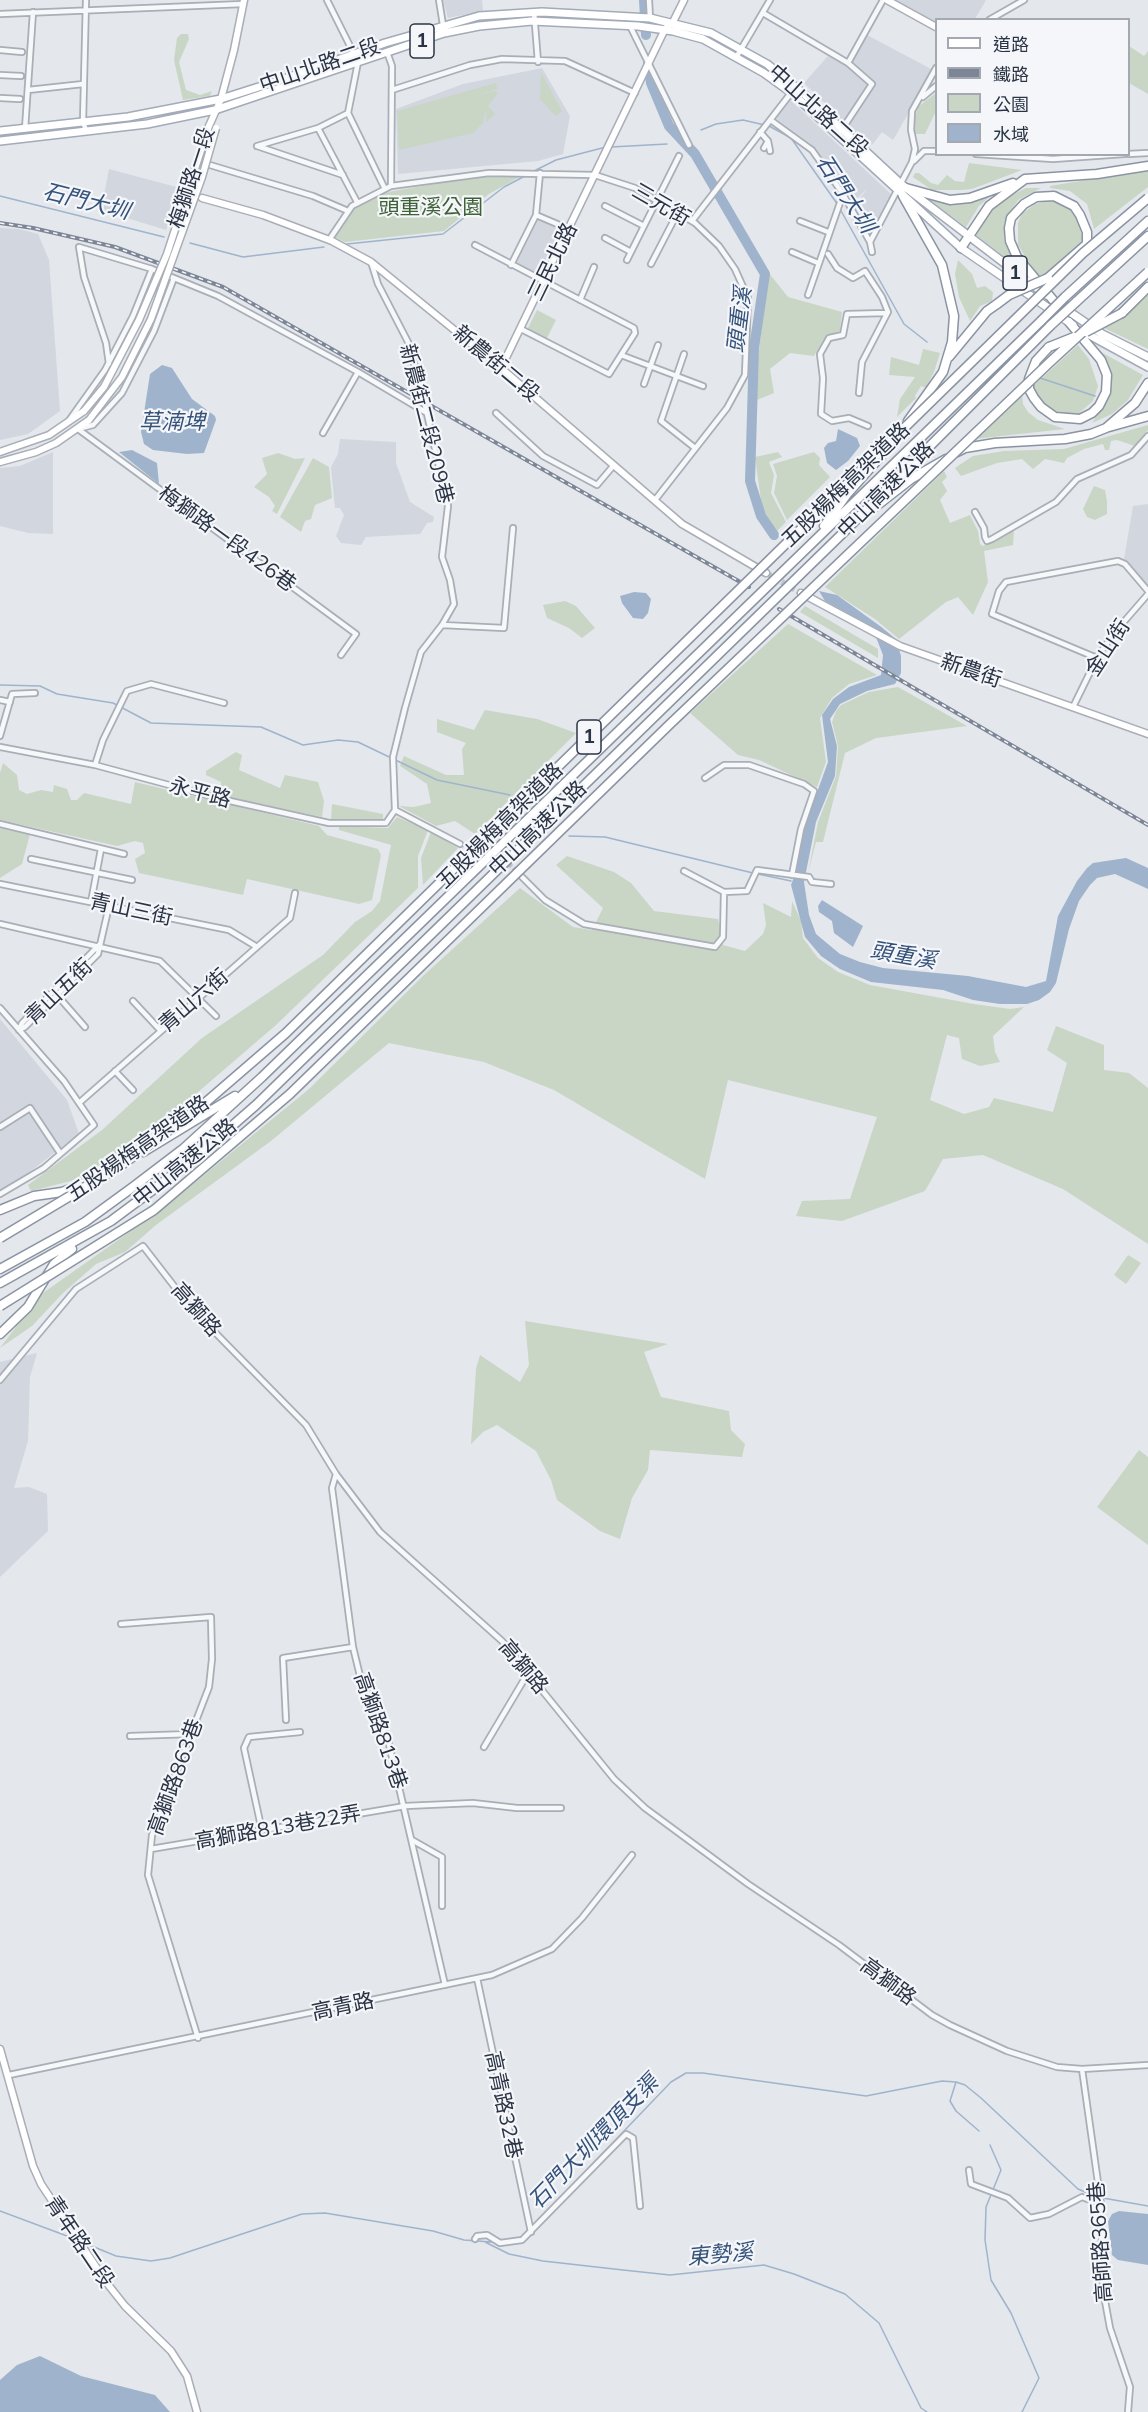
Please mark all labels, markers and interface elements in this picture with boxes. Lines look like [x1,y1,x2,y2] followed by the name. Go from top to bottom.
[935,18,1130,156] legend
[410,24,434,58] road number: 1
[993,33,1029,56] text: 道路
[256,34,384,98] street label: 中山北路二段
[763,59,873,163] street label: 中山北路二段
[993,63,1029,86] text: 鐵路
[993,93,1029,116] text: 公園
[993,123,1029,146] text: 水域
[164,124,220,232] street label: 梅獅路一段
[810,150,880,238] water label: 石門大圳
[627,178,695,232] street label: 三元街
[40,179,132,225] water label: 石門大圳
[379,195,483,221] park label: 頭重溪公園
[523,219,583,305] street label: 三民北路
[1003,256,1027,290] road number: 1
[723,286,757,354] water label: 頭重溪
[448,321,544,407] street label: 新農街二段
[394,341,458,507] street label: 新農街二段209巷
[139,409,205,435] water label: 草湳埤
[777,418,915,552] street label: 五股楊梅高架道路
[833,437,939,543] street label: 中山高速公路
[153,481,301,597] street label: 梅獅路一段426巷
[1080,615,1136,681] street label: 金山街
[937,649,1005,693] street label: 新農街
[577,720,601,754] road number: 1
[432,758,568,894] street label: 五股楊梅高架道路
[166,773,234,813] street label: 永平路
[484,776,592,882] street label: 中山高速公路
[87,889,175,931] street label: 青山三街
[868,937,938,975] water label: 頭重溪
[20,954,98,1030] street label: 青山五街
[154,964,234,1038] street label: 青山六街
[62,1090,214,1208] street label: 五股楊梅高架道路
[128,1114,242,1212] street label: 中山高速公路
[166,1278,226,1342] street label: 高獅路
[493,1635,553,1699] street label: 高獅路
[348,1669,412,1793] street label: 高獅路813巷
[143,1715,209,1839] street label: 高獅路863巷
[193,1801,363,1855] street label: 高獅路813巷22弄
[855,1953,921,2011] street label: 高獅路
[310,1988,376,2026] street label: 高青路
[479,2049,527,2161] street label: 高青路32巷
[523,2070,665,2214] water label: 石門大圳環頂支渠
[1084,2180,1118,2304] street label: 高師路365巷
[39,2191,119,2293] street label: 青年路二段
[686,2239,754,2271] water label: 東勢溪

